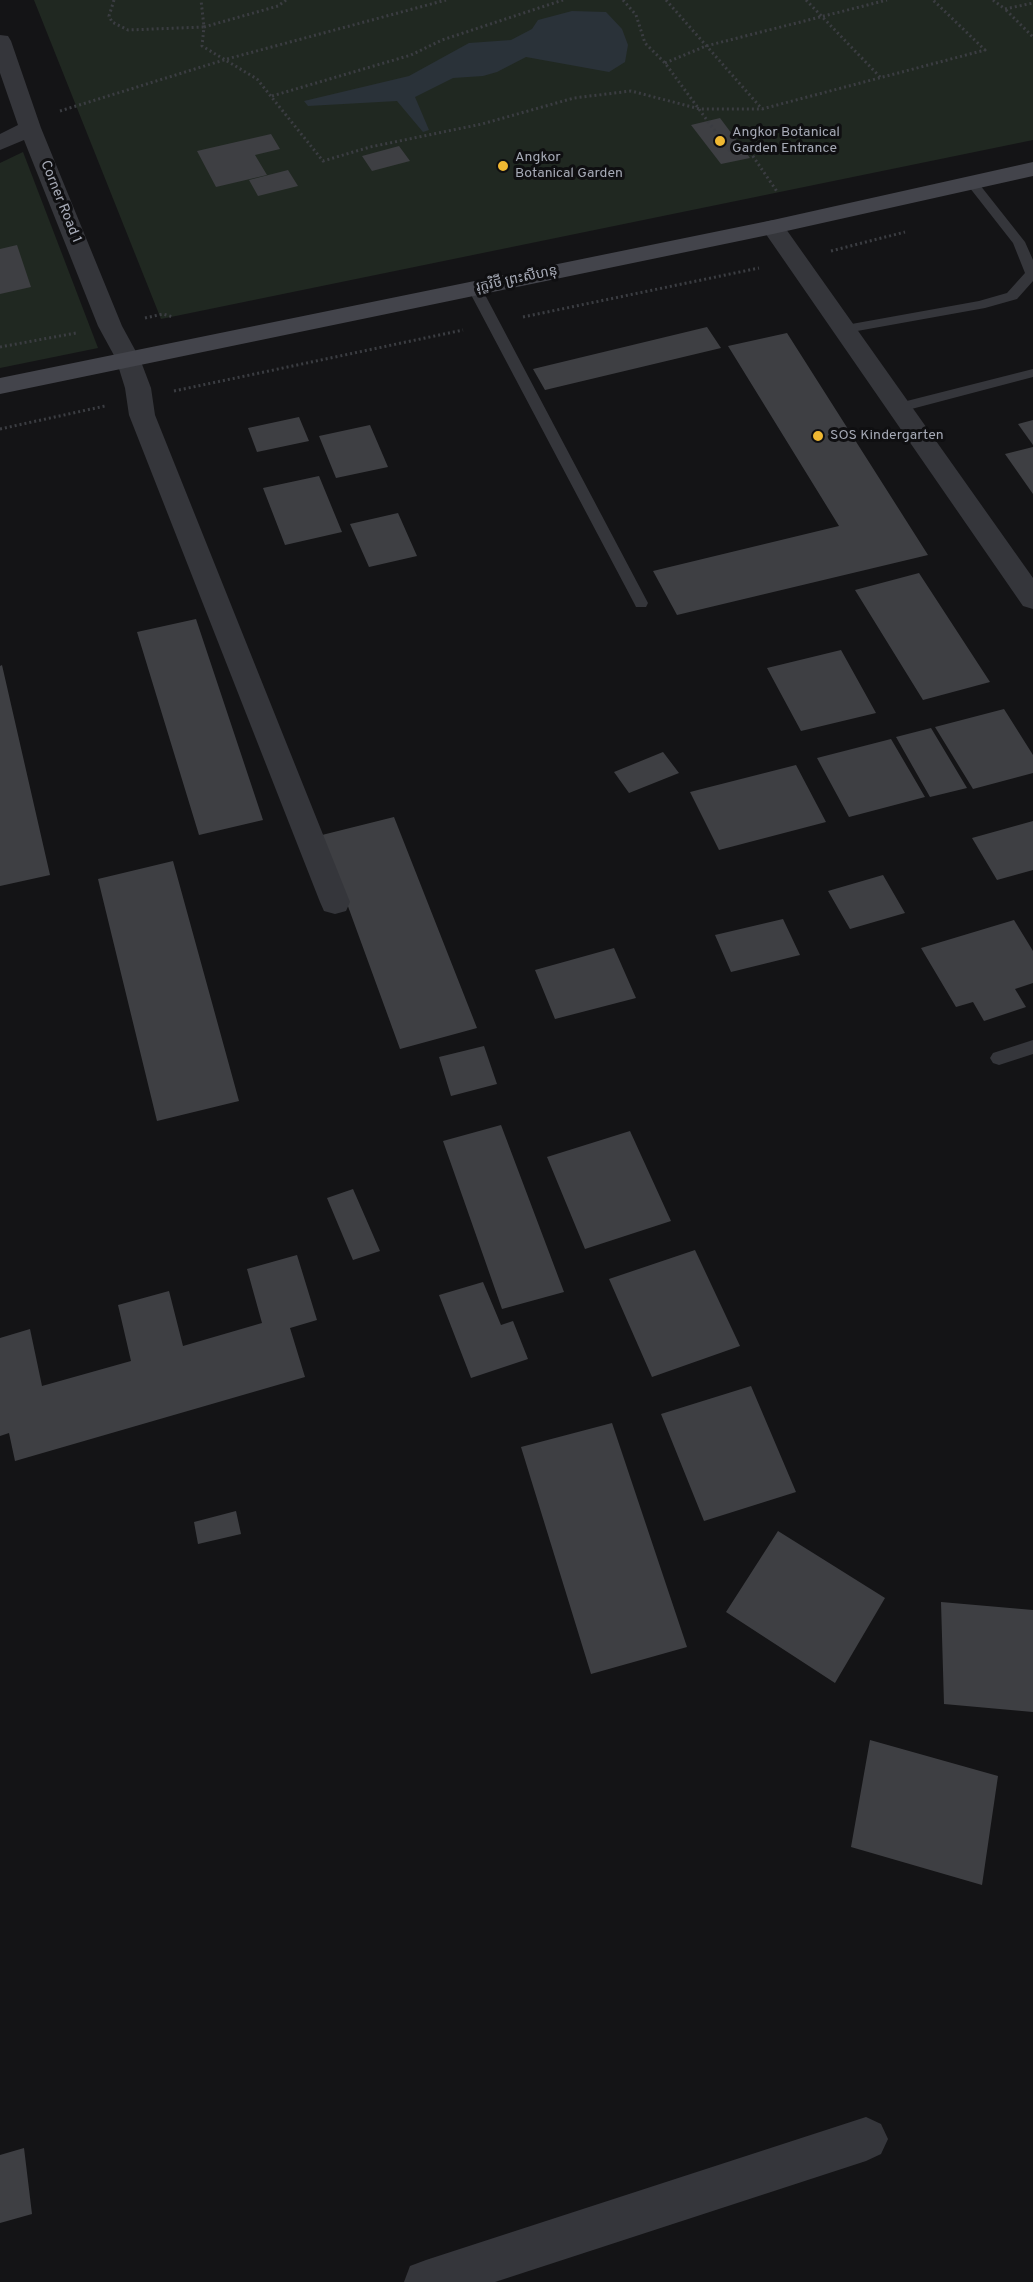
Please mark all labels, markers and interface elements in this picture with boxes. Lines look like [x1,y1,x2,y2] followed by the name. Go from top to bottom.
[732,125,840,158] place label: Angkor Botanical Garden Entrance
[713,134,727,148] marker: Angkor Botanical Garden Entrance
[515,150,623,182] place label: Angkor Botanical Garden
[36,158,84,246] street label: Corner Road 1
[496,159,510,173] marker: Angkor Botanical Garden
[475,263,559,297] street label: រុក្ខវិថី ព្រះសីហនុ
[830,428,944,444] place label: SOS Kindergarten
[811,429,825,443] marker: SOS Kindergarten

